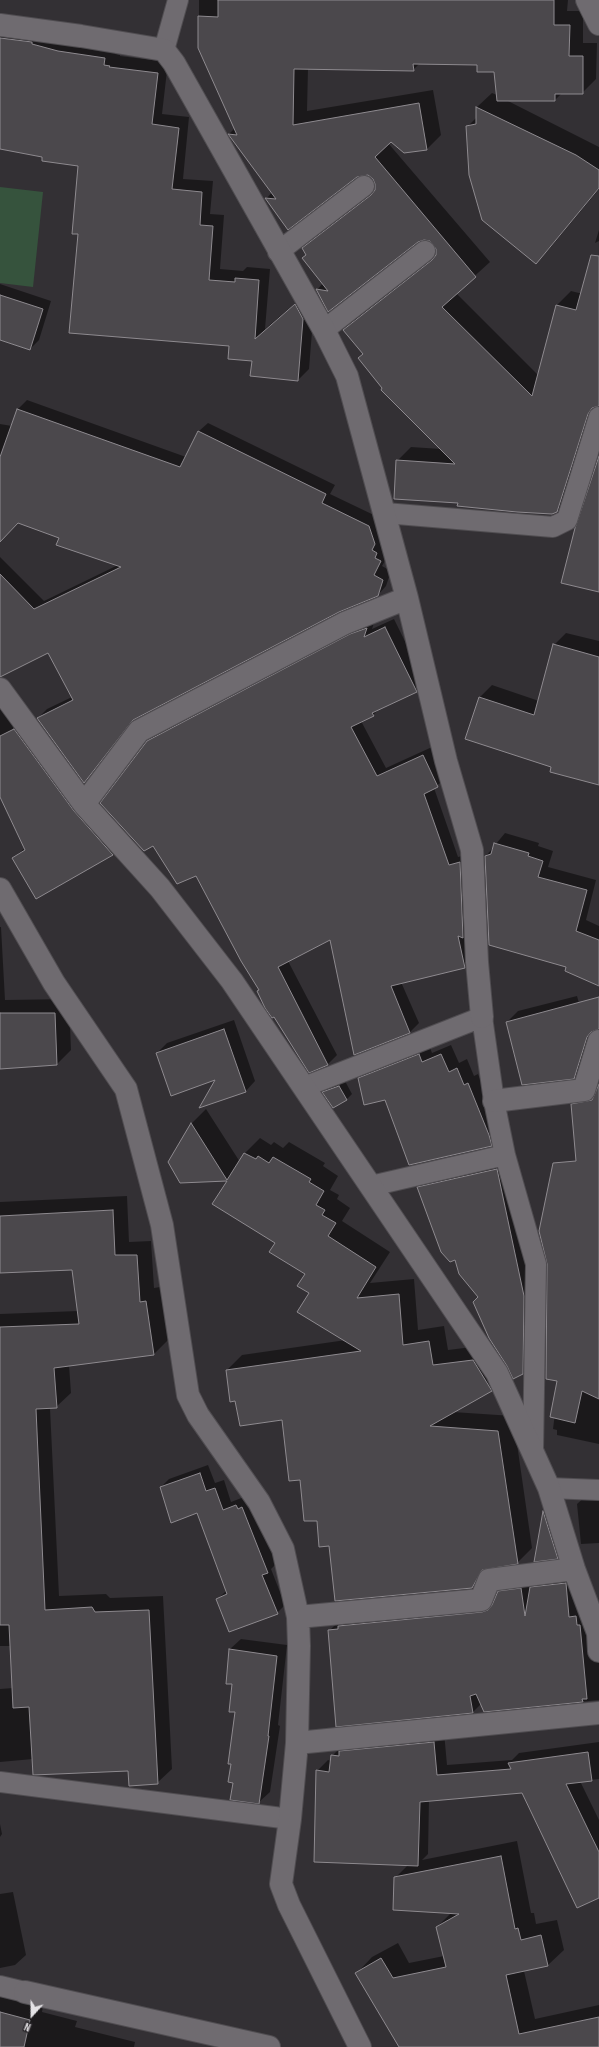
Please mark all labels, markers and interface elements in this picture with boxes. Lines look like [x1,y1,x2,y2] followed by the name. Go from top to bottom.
[12,1995,52,2035] north arrow
[22,2020,33,2034] text: N

